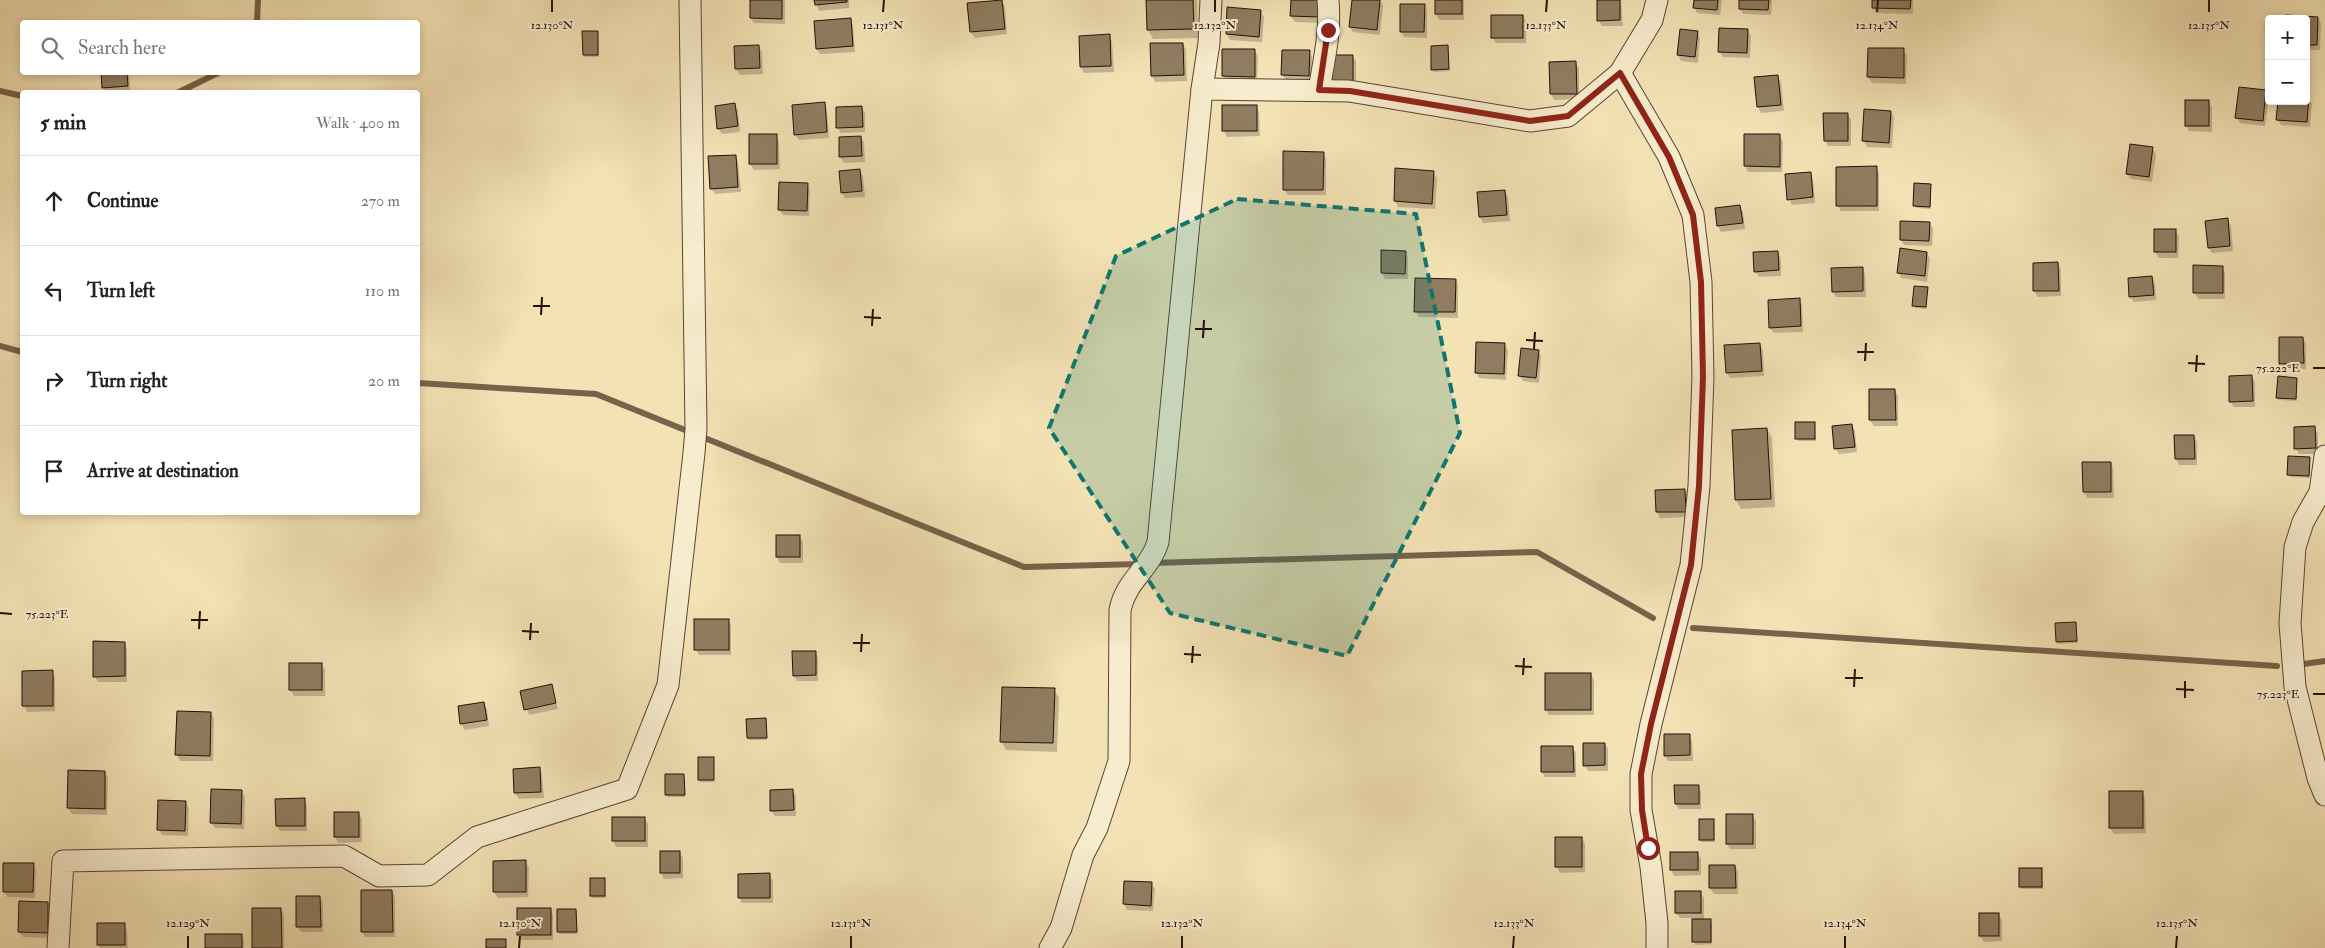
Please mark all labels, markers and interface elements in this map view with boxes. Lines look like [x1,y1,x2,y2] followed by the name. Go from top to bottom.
[2265,15,2310,105] map controls
[2265,15,2310,60] button: +
[531,18,574,33] text: 12.130°N
[863,18,904,33] text: 12.131°N
[1194,18,1237,33] text: 12.132°N
[1525,18,1567,33] text: 12.133°N
[1856,18,1899,33] text: 12.134°N
[2188,18,2230,33] text: 12.135°N
[1317,19,1340,42] route end
[20,20,420,75] search box
[38,34,66,62] icon: search
[78,36,166,60] text: Search here
[2265,60,2310,105] button: −
[40,109,86,136] text: 5 min
[316,113,400,133] text: Walk · 400 m
[40,187,68,215] icon: ahead
[87,189,158,213] text: Continue
[361,191,400,211] text: 270 m
[40,277,68,305] icon: left
[87,279,155,303] text: Turn left
[365,281,400,301] text: 110 m
[2256,361,2300,376] text: 75.222°E
[40,367,68,395] icon: right
[87,369,167,393] text: Turn right
[368,371,400,391] text: 20 m
[40,457,68,485] icon: arrive
[87,459,239,483] text: Arrive at destination
[26,607,69,622] text: 75.223°E
[2257,687,2300,702] text: 75.223°E
[1637,837,1660,860] route start
[166,916,210,931] text: 12.129°N
[499,916,542,931] text: 12.130°N
[831,916,872,931] text: 12.131°N
[1161,916,1204,931] text: 12.132°N
[1493,916,1535,931] text: 12.133°N
[1824,916,1867,931] text: 12.134°N
[2156,916,2198,931] text: 12.135°N

